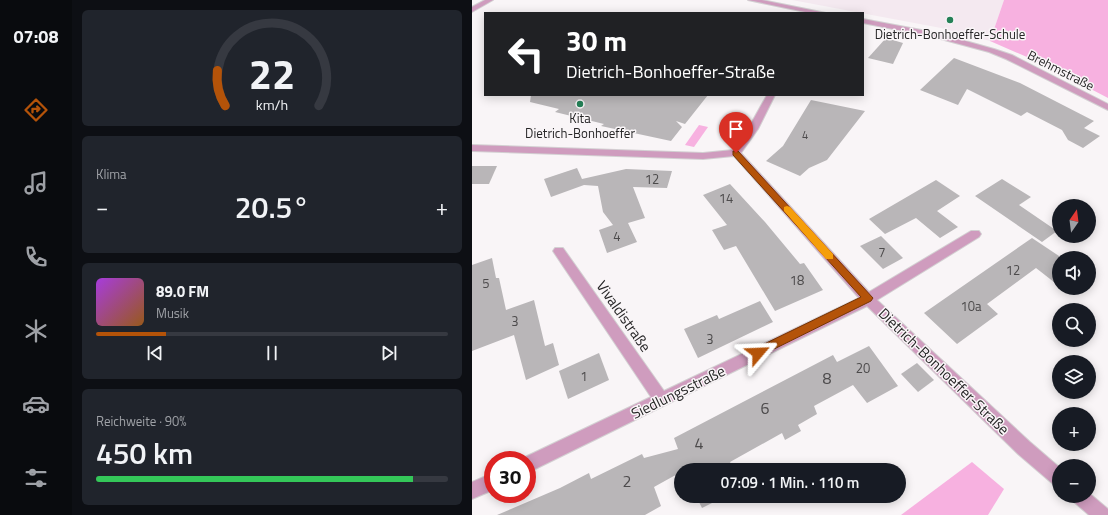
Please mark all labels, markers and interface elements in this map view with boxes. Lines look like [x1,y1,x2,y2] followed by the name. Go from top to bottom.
[945,15,955,25] marker: Dietrich-Bonhoeffer-Schule
[566,19,627,62] text: 30 m
[14,23,58,50] text: 07:08
[875,24,1025,44] place label: Dietrich-Bonhoeffer-Schule
[500,28,552,80] icon: left
[249,42,295,105] text: 22
[1024,45,1098,95] street label: Brehmstraße
[566,58,775,85] text: Dietrich-Bonhoeffer-Straße
[256,94,288,116] text: km/h
[22,96,50,124] icon: directions
[575,99,585,109] marker: Kita Dietrich-Bonhoeffer
[525,108,635,143] place label: Kita Dietrich-Bonhoeffer
[719,112,753,153] pin
[725,118,747,140] icon: arrive
[802,127,808,143] house number: 4
[96,164,127,184] text: Klima
[22,169,50,197] icon: music
[645,169,659,189] house number: 12
[235,184,309,230] text: 20.5°
[719,188,733,208] house number: 14
[96,190,108,224] text: −
[436,190,448,224] text: +
[1052,199,1096,243] north arrow
[1052,199,1096,503] map controls
[613,226,621,246] house number: 4
[878,242,886,262] house number: 7
[22,243,50,271] icon: phone
[1052,251,1096,295] button: sound
[1006,260,1020,280] house number: 12
[790,270,804,290] house number: 18
[482,273,490,293] house number: 5
[591,276,657,356] street label: Vivaldistraße
[156,280,209,303] text: 89.0 FM
[960,296,982,316] house number: 10a
[873,302,1015,440] street label: Dietrich-Bonhoeffer-Straße
[156,303,189,323] text: Musik
[1052,303,1096,347] button: search
[511,311,519,331] house number: 3
[22,317,50,345] icon: climate
[706,329,714,349] house number: 3
[737,332,779,374] position arrow
[144,342,166,364] icon: previous
[261,342,283,364] icon: pause
[378,342,400,364] icon: next
[1052,355,1096,399] button: layers
[856,358,870,378] house number: 20
[627,359,729,425] street label: Siedlungsstraße
[580,366,588,386] house number: 1
[823,366,832,390] house number: 8
[22,390,50,418] icon: car
[761,396,770,420] house number: 6
[1052,407,1096,451] button: +
[96,411,187,431] text: Reichweite · 90%
[96,430,193,476] text: 450 km
[695,431,704,455] house number: 4
[484,451,536,503] speed limit sign: 30
[1052,459,1096,503] button: −
[22,464,50,492] icon: filters
[623,469,631,493] house number: 2
[721,471,859,494] text: 07:09 · 1 Min. · 110 m

